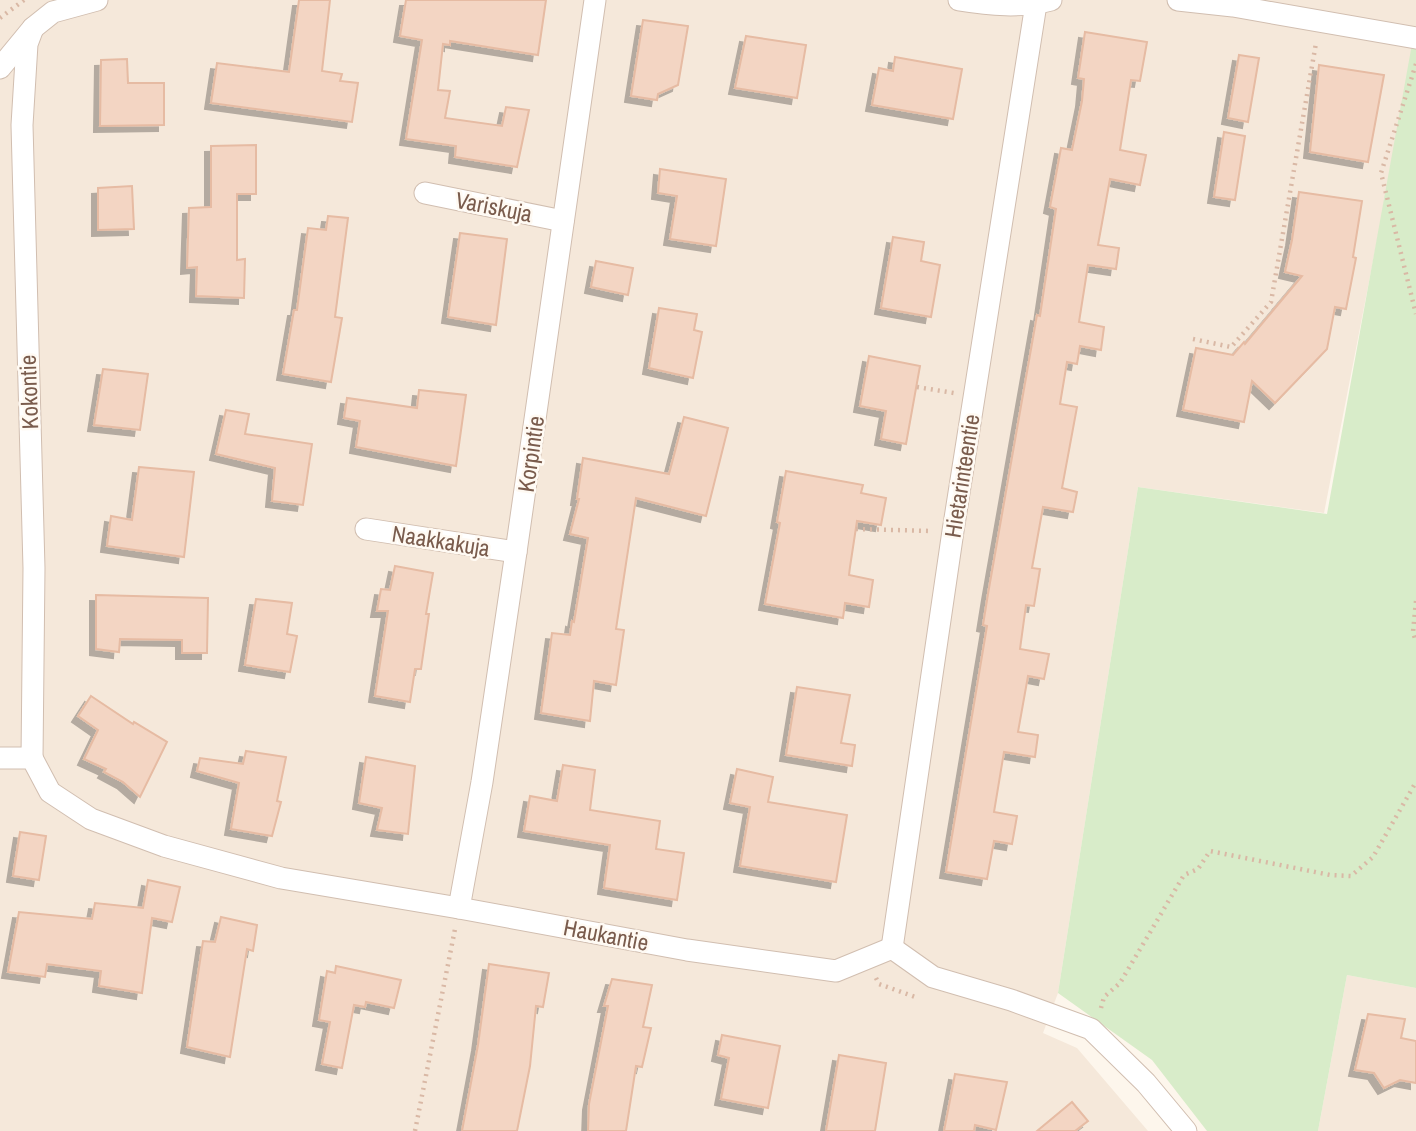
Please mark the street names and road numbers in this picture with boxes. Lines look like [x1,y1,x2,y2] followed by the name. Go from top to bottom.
[453,184,535,229] street label: Variskuja
[12,354,45,430] street label: Kokontie
[936,412,987,540] street label: Hietarinteentie
[510,414,551,494] street label: Korpintie
[390,517,493,564] street label: Naakkakuja
[561,911,651,958] street label: Haukantie

